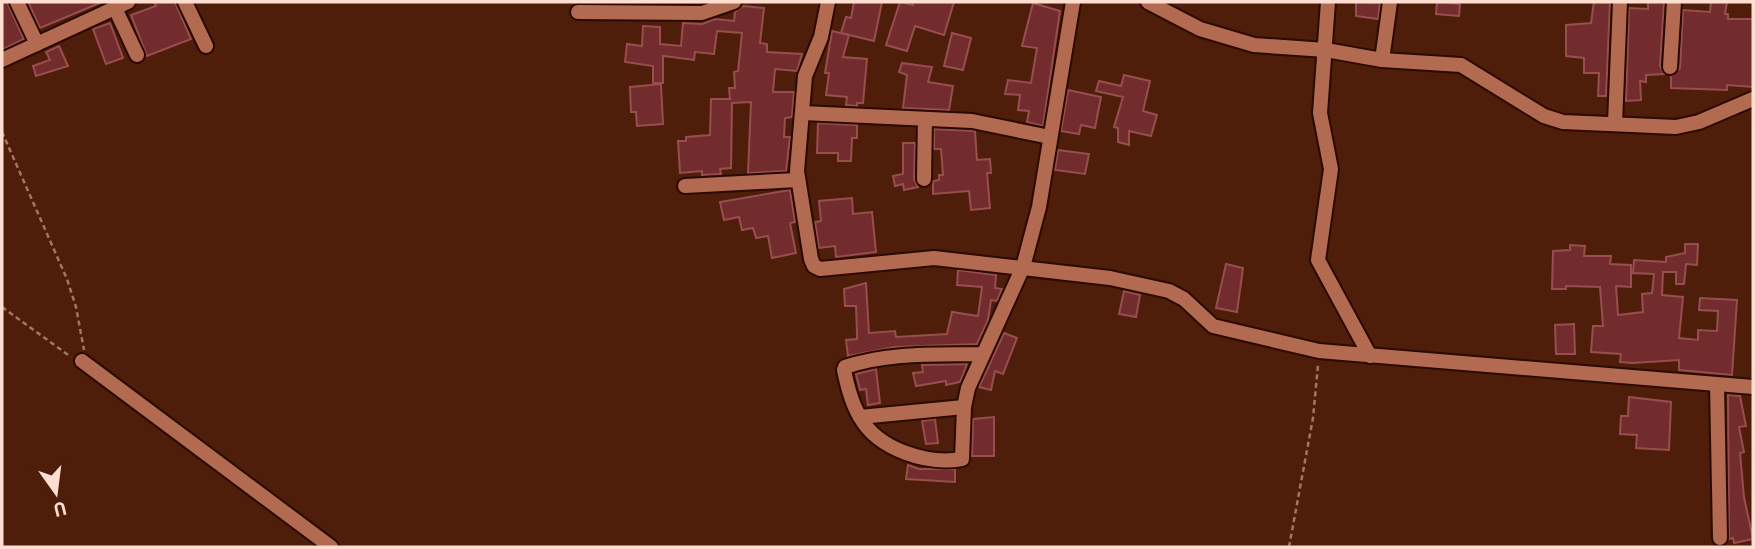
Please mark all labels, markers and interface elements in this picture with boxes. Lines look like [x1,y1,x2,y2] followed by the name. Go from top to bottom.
[21,458,91,528] north arrow
[52,497,69,523] text: U

